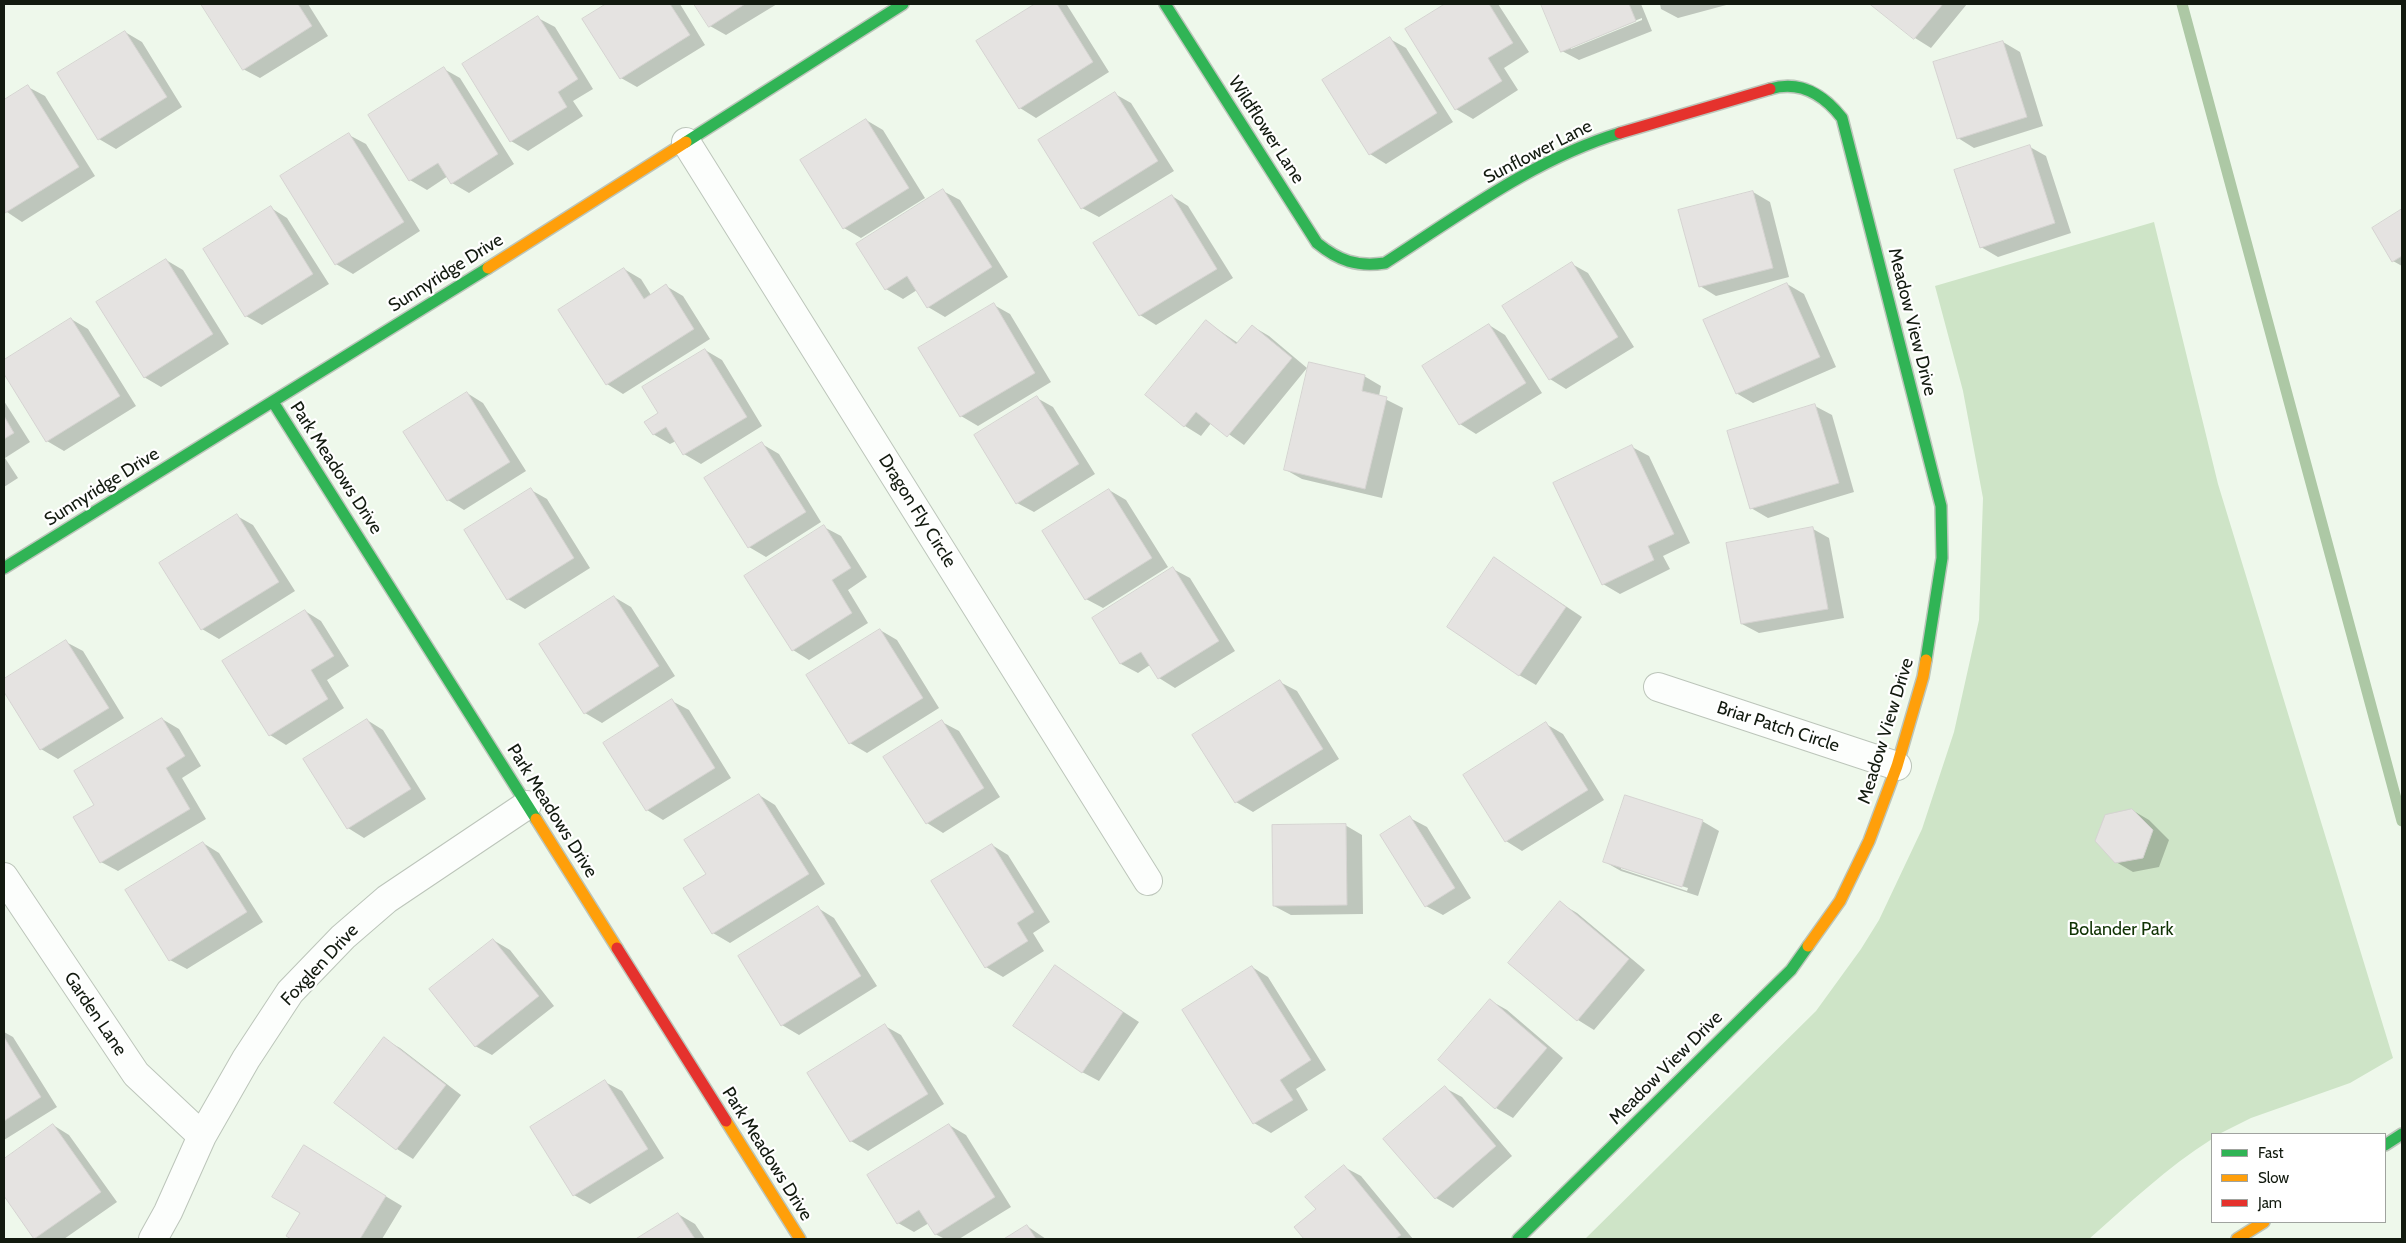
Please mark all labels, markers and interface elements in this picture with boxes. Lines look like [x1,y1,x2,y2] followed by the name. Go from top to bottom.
[1223,72,1309,188] street label: Wildflower Lane
[1480,115,1596,189] street label: Sunflower Lane
[385,229,507,317] street label: Sunnyridge Drive
[1883,246,1941,398] street label: Meadow View Drive
[285,398,387,538] street label: Park Meadows Drive
[41,443,163,531] street label: Sunnyridge Drive
[874,450,960,572] street label: Dragon Fly Circle
[1854,655,1918,807] street label: Meadow View Drive
[1714,697,1842,757] street label: Briar Patch Circle
[502,740,602,882] street label: Park Meadows Drive
[2069,919,2173,941] park label: Bolander Park
[277,920,363,1010] street label: Foxglen Drive
[59,968,131,1060] street label: Garden Lane
[1605,1007,1727,1129] street label: Meadow View Drive
[717,1083,817,1225] street label: Park Meadows Drive
[2211,1133,2386,1223] legend
[2258,1144,2283,1162] text: Fast
[2258,1169,2289,1187] text: Slow
[2258,1194,2282,1212] text: Jam

